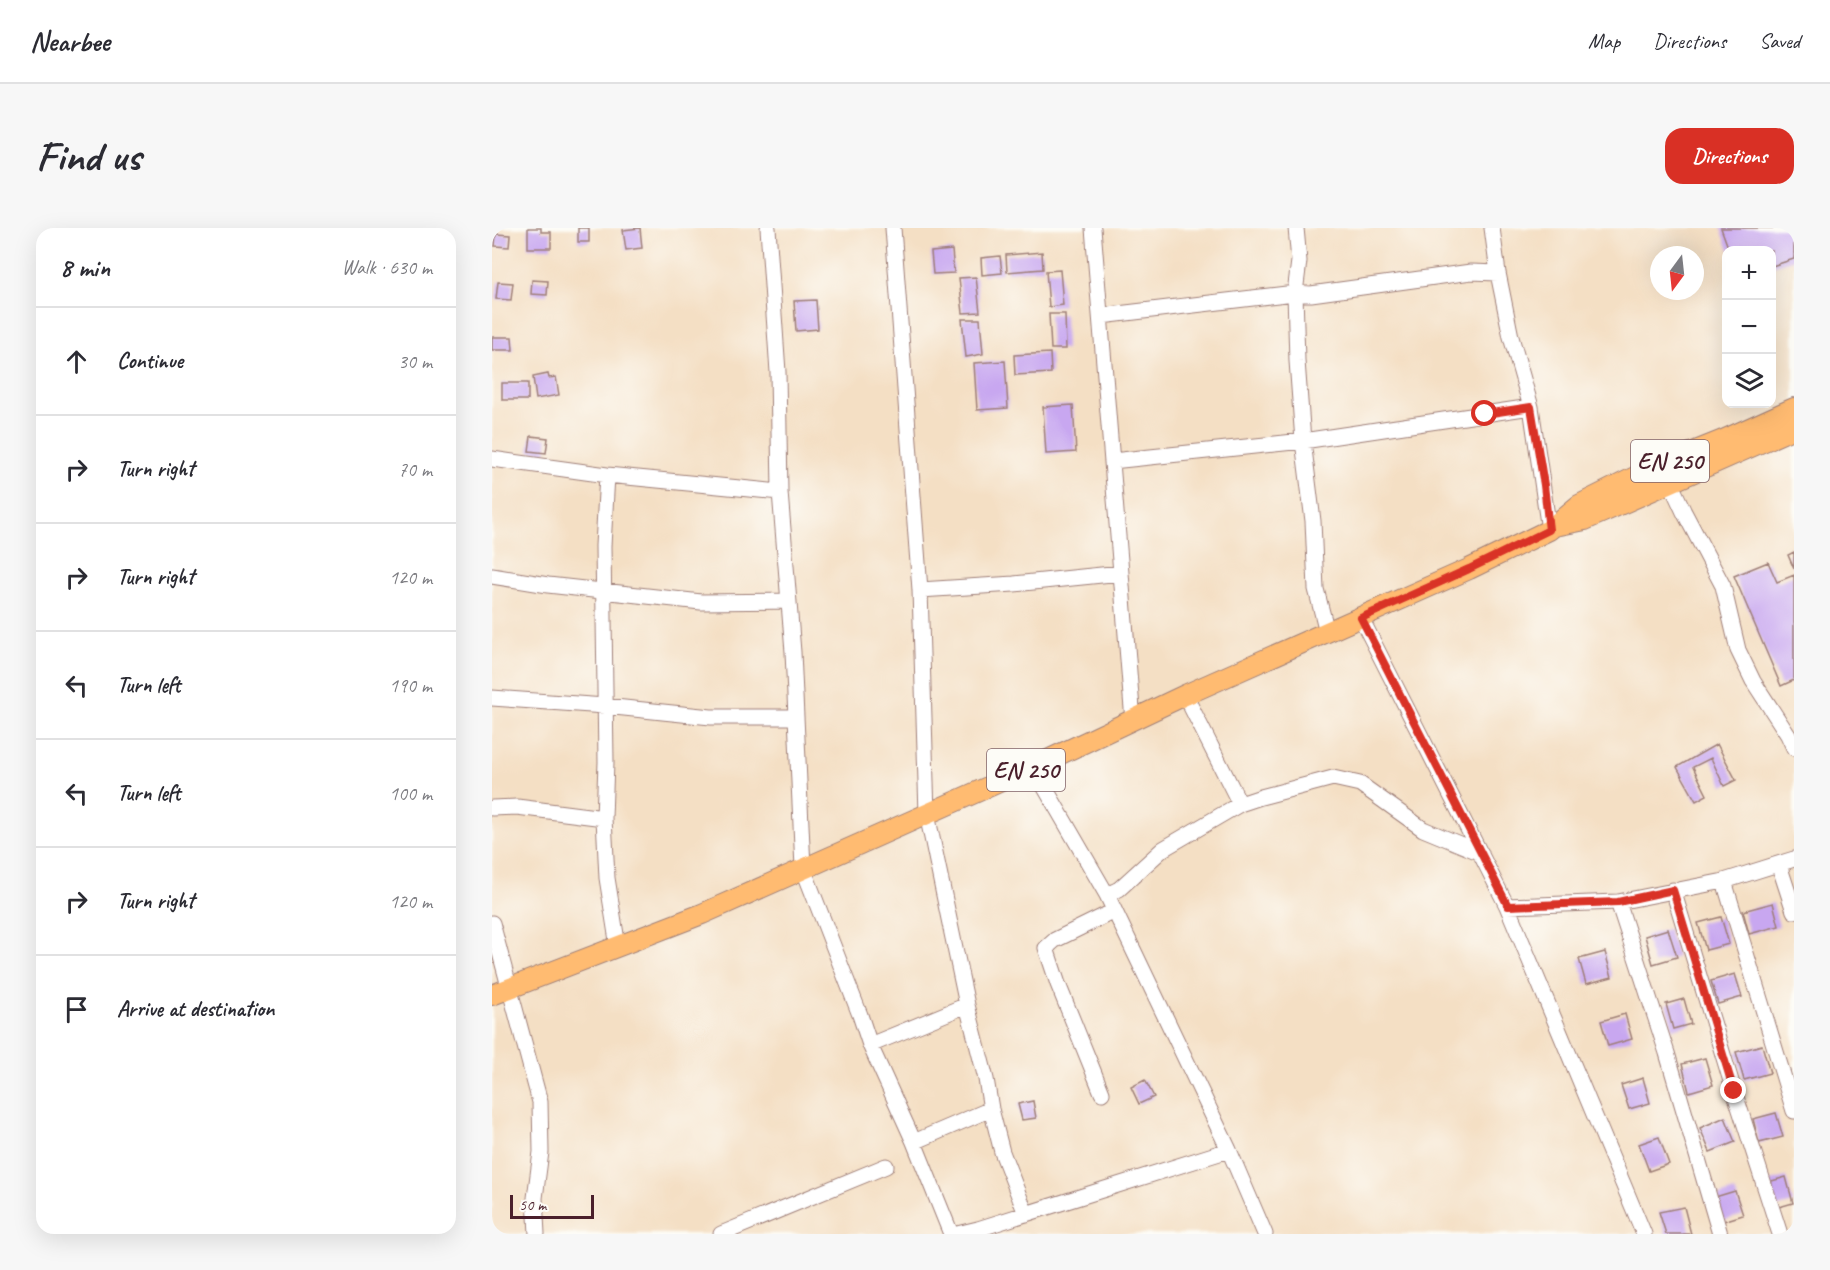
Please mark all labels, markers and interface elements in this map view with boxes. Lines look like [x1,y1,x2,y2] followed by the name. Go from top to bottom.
[30,24,110,59] text: Nearbee
[1588,28,1620,54] text: Map
[1653,28,1726,54] text: Directions
[1759,28,1800,54] text: Saved
[1665,128,1794,184] button: Directions
[36,130,141,183] text: Find us
[1650,246,1704,300] north arrow
[1722,246,1776,408] map controls
[1722,246,1776,300] button: +
[60,251,110,284] text: 8 min
[342,255,432,280] text: Walk · 630 m
[1722,300,1776,354] button: −
[60,345,93,378] icon: ahead
[117,347,183,375] text: Continue
[398,349,432,374] text: 30 m
[1722,354,1776,408] button: layers
[1471,400,1497,426] route start
[1631,440,1709,482] road number: EN 250
[60,453,93,486] icon: right
[117,455,194,483] text: Turn right
[398,457,432,482] text: 70 m
[60,561,93,594] icon: right
[117,563,194,591] text: Turn right
[389,565,432,590] text: 120 m
[60,669,93,702] icon: left
[117,671,181,699] text: Turn left
[389,673,432,698] text: 190 m
[987,749,1065,791] road number: EN 250
[60,777,93,810] icon: left
[117,779,181,807] text: Turn left
[389,781,432,806] text: 100 m
[60,885,93,918] icon: right
[117,887,194,915] text: Turn right
[389,889,432,914] text: 120 m
[60,993,93,1026] icon: arrive
[117,995,274,1023] text: Arrive at destination
[1720,1077,1746,1103] route end
[510,1192,594,1220] scale bar
[519,1195,546,1215] text: 50 m

